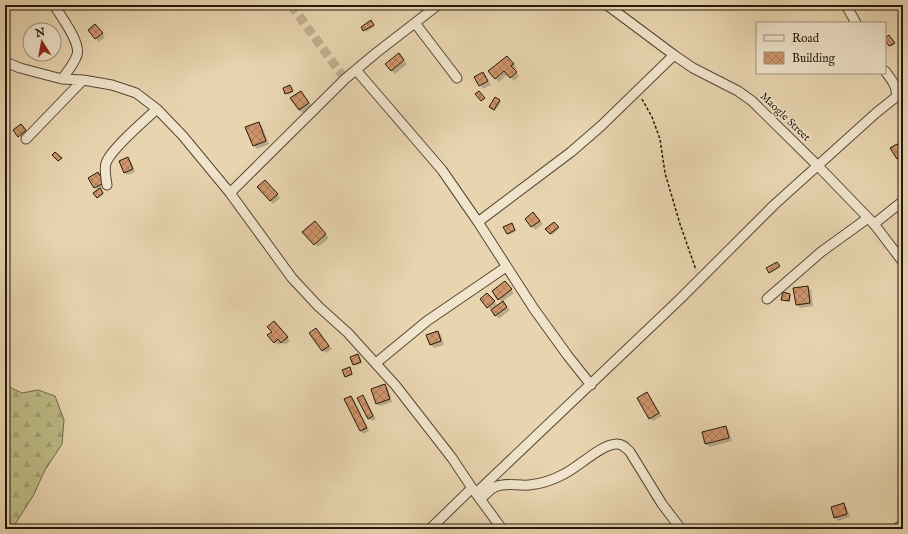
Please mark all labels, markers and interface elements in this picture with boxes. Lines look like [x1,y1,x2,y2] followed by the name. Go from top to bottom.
[22,22,62,62] north arrow
[756,22,886,74] legend
[33,25,47,41] text: N
[792,31,820,46] text: Road
[792,51,836,66] text: Building
[757,89,813,145] street label: Maogle Street

